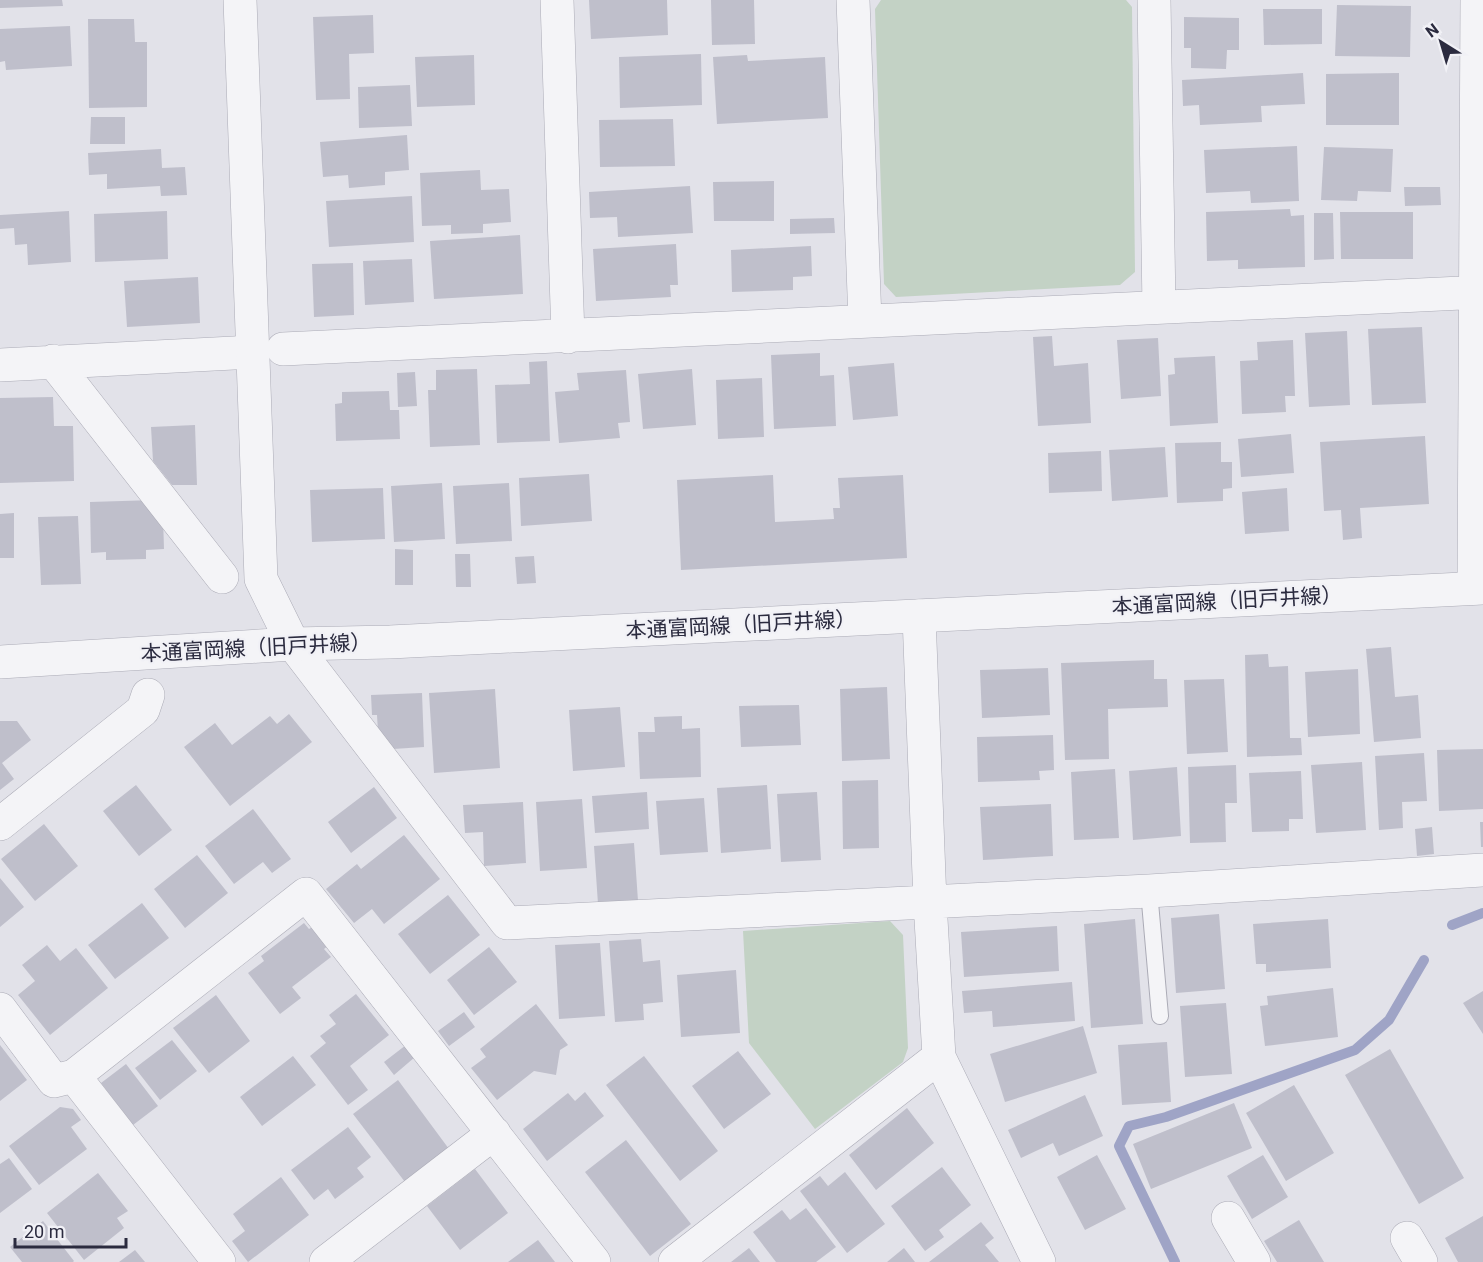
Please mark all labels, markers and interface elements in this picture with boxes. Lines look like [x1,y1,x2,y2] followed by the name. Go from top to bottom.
[1411,12,1471,72] north arrow
[1422,19,1443,41] text: N
[1111,583,1343,619] street label: 本通富岡線（旧戸井線）
[625,607,857,643] street label: 本通富岡線（旧戸井線）
[140,630,372,666] street label: 本通富岡線（旧戸井線）
[15,1211,126,1249] scale bar
[24,1221,64,1242] text: 20 m

